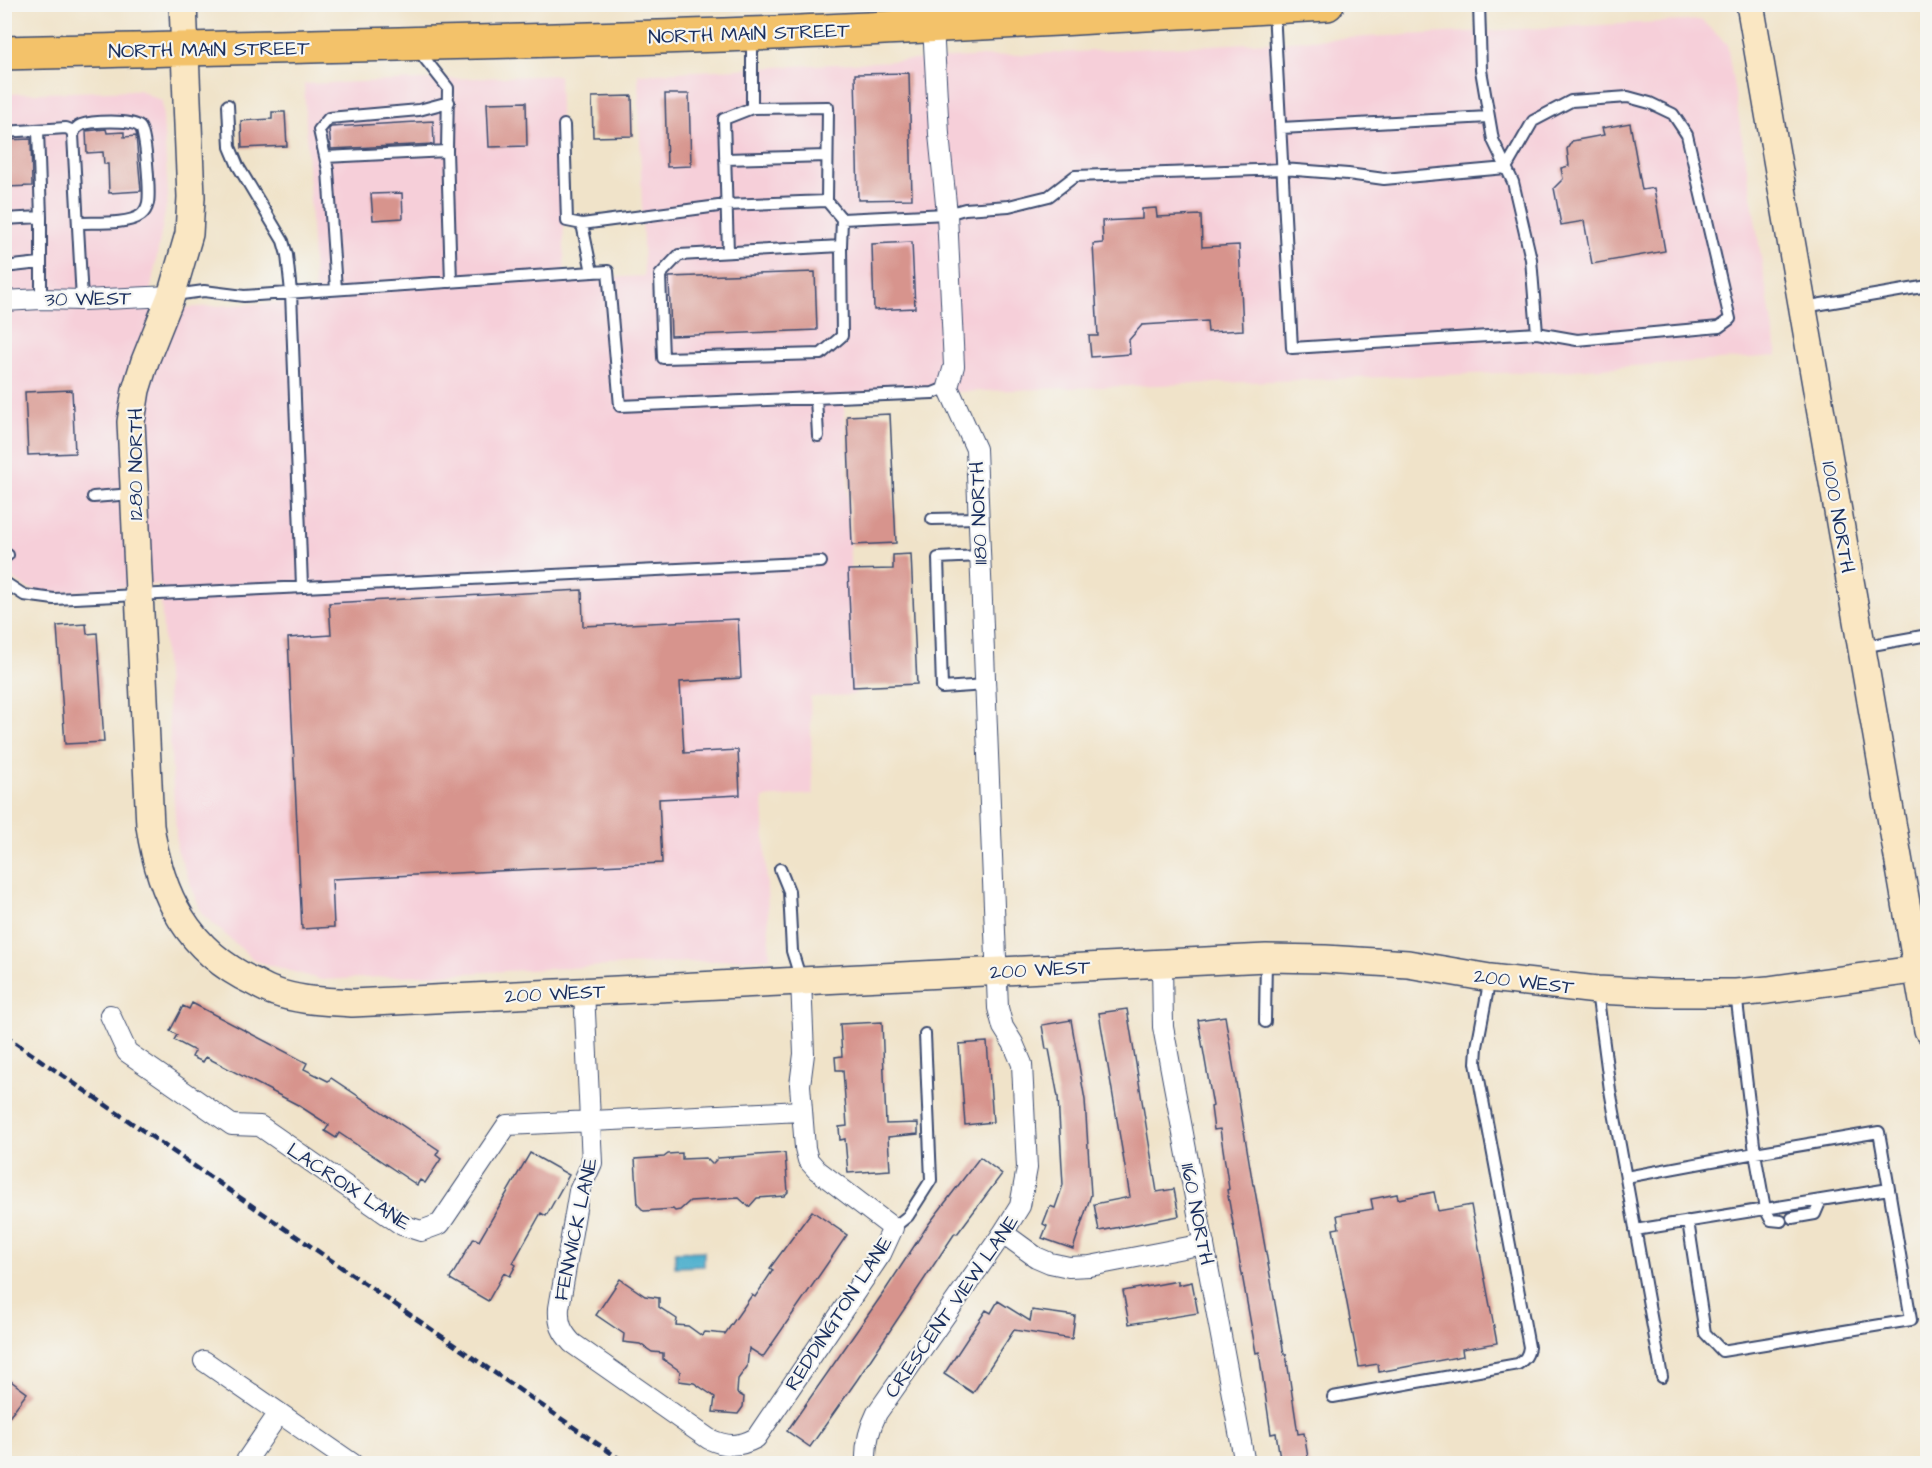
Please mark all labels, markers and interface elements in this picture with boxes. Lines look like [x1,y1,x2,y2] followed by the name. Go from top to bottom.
[648,16,851,52] street label: NORTH MAIN STREET
[108,34,310,66] street label: NORTH MAIN STREET
[44,284,132,314] street label: 30 WEST
[122,408,150,520] street label: 1280 NORTH
[1814,459,1862,575] street label: 1000 NORTH
[963,461,995,565] street label: 1180 NORTH
[989,953,1092,987] street label: 200 WEST
[1472,962,1576,1002] street label: 200 WEST
[504,977,607,1011] street label: 200 WEST
[281,1136,416,1237] street label: LACROIX LANE
[547,1155,605,1303] street label: FENWICK LANE
[1173,1161,1221,1267] street label: 1160 NORTH
[878,1209,1026,1404] street label: CRESCENT VIEW LANE
[778,1231,899,1396] street label: REDDINGTON LANE

